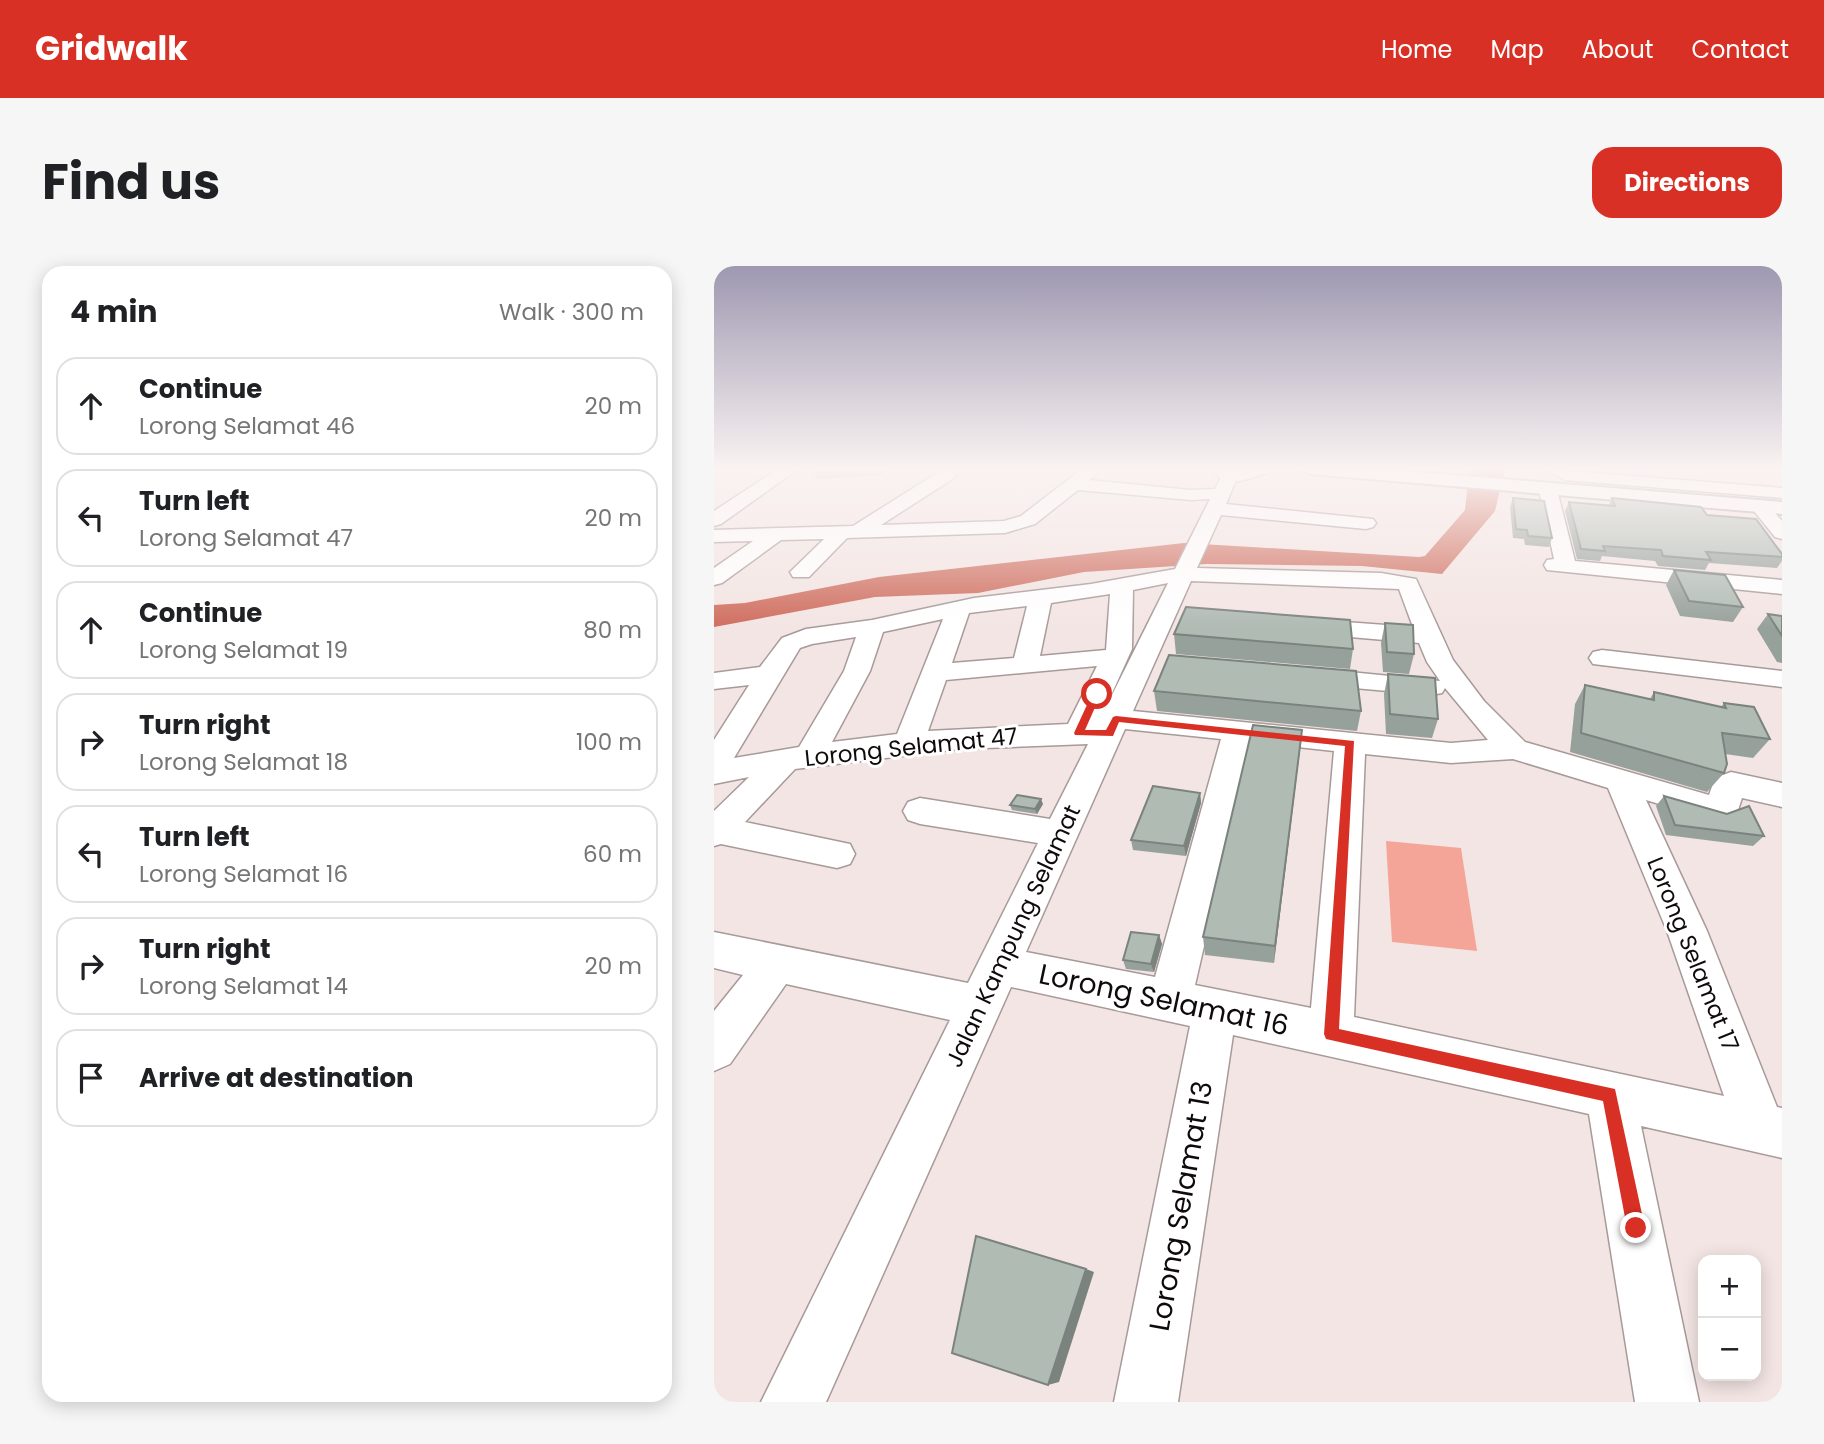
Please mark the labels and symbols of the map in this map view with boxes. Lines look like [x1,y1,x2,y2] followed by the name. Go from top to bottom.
[1081,678,1112,709] route start
[803,720,1019,774] street label: Lorong Selamat 47
[938,800,1088,1072] street label: Jalan Kampung Selamat
[1639,852,1747,1056] street label: Lorong Selamat 17
[1035,954,1293,1046] street label: Lorong Selamat 16
[1140,1078,1222,1334] street label: Lorong Selamat 13
[1620,1212,1651,1243] route end

